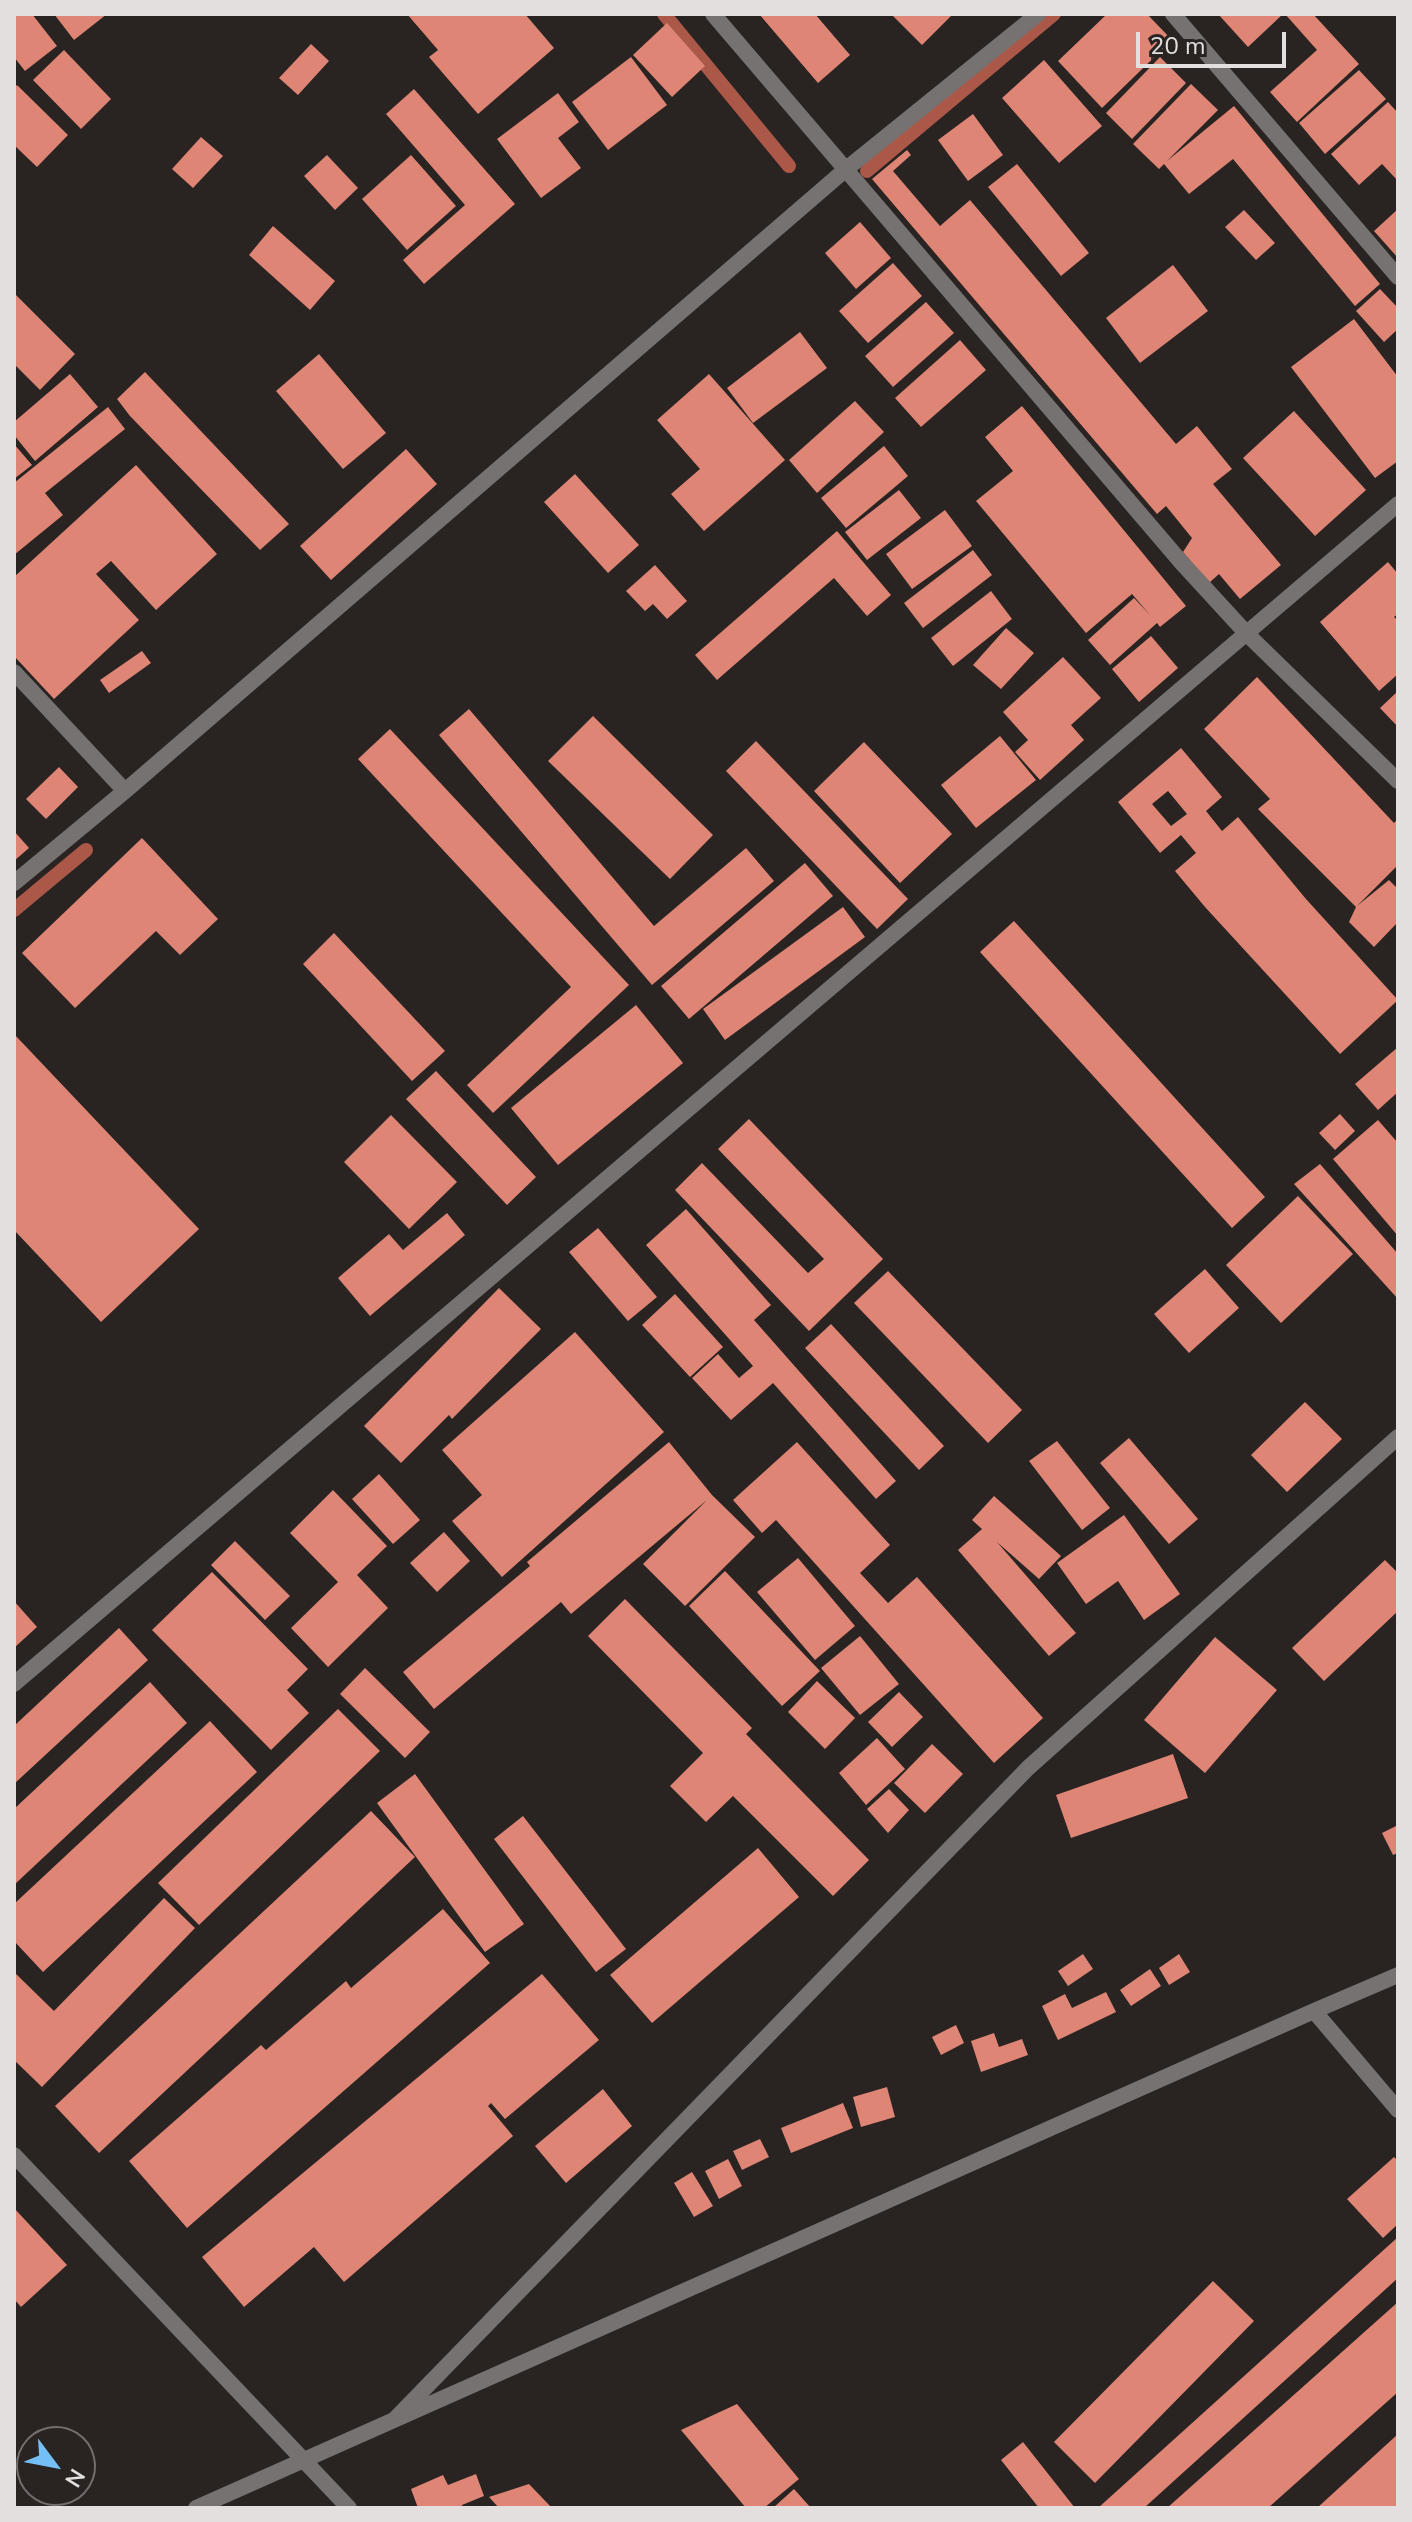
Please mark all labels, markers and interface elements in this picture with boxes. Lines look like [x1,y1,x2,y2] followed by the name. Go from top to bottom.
[1140,16,1290,66] scale bar
[1150,30,1206,62] text: 20 m
[16,2426,96,2506] north arrow
[58,2463,92,2493] text: N

